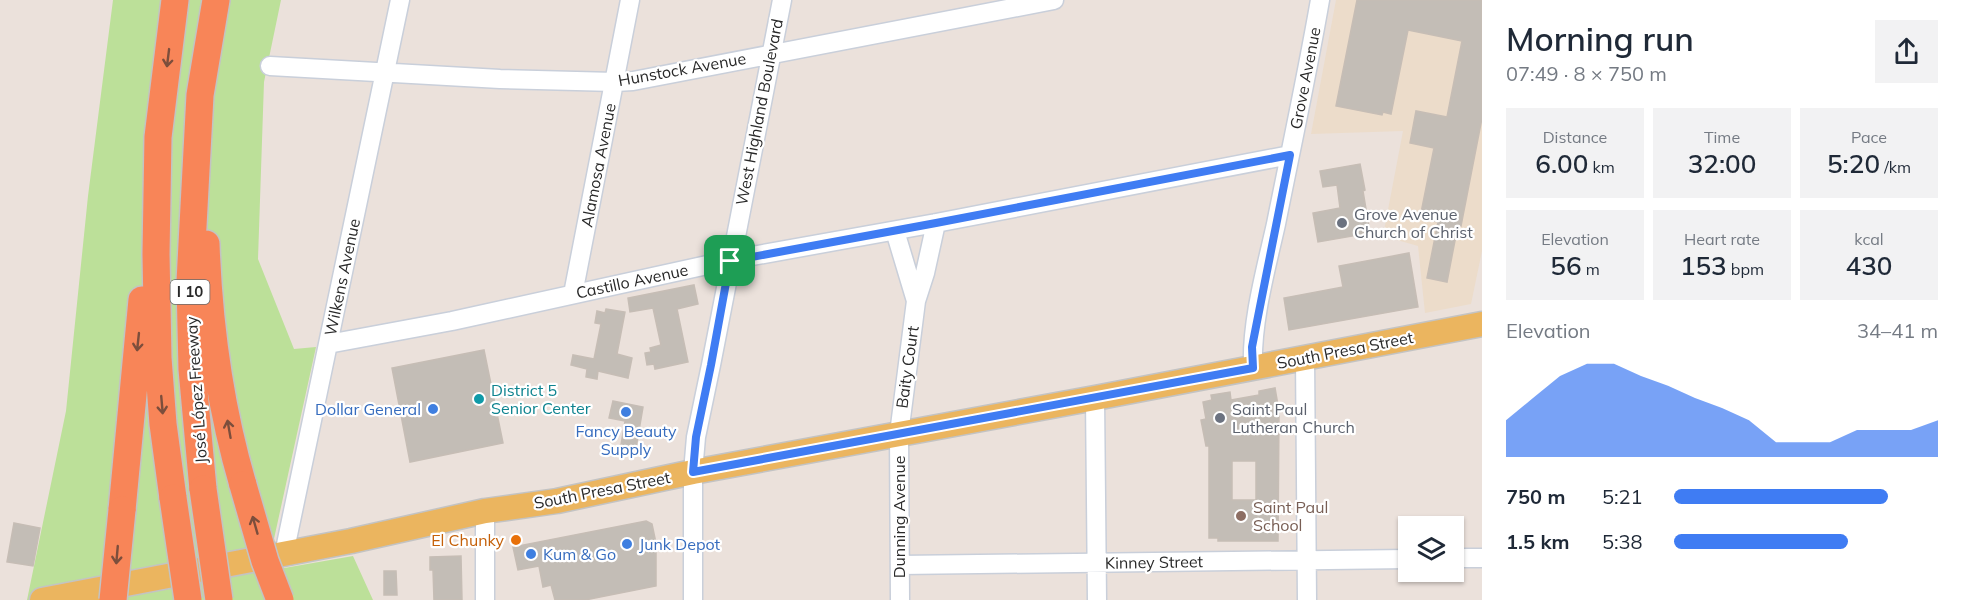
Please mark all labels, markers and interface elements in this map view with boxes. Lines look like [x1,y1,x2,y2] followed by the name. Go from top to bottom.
[731,17,787,207] street label: West Highland Boulevard
[1506,18,1694,59] text: Morning run
[1875,20,1938,83] button: share
[1285,25,1325,131] street label: Grove Avenue
[162,48,173,67] one-way arrow
[617,48,747,90] street label: Hunstock Avenue
[1506,61,1667,86] text: 07:49 · 8 × 750 m
[576,101,620,229] street label: Alamosa Avenue
[1543,127,1607,147] text: Distance
[1704,127,1740,147] text: Time
[1851,127,1887,147] text: Pace
[1535,147,1588,180] text: 6.00
[1688,147,1756,180] text: 32:00
[1827,147,1880,180] text: 5:20
[1588,157,1615,177] text: km
[1880,157,1911,177] text: /km
[1354,204,1473,242] place label: Grove Avenue Church of Christ
[1335,216,1349,230] marker: Grove Avenue Church of Christ
[320,217,364,337] street label: Wilkens Avenue
[1541,229,1609,249] text: Elevation
[1684,229,1760,249] text: Heart rate
[1854,229,1884,249] text: kcal
[704,235,755,286] pin
[713,244,746,277] icon: arrive
[1550,249,1581,282] text: 56
[1680,249,1727,282] text: 153
[1846,249,1892,282] text: 430
[574,259,690,303] street label: Castillo Avenue
[1581,259,1600,279] text: m
[1727,259,1764,279] text: bpm
[170,280,210,304] road number: I 10
[181,315,211,464] street label: José López Freeway
[1506,318,1591,343] text: Elevation
[1857,318,1938,343] text: 34–41 m
[891,324,923,410] street label: Baity Court
[1275,327,1415,373] street label: South Presa Street
[132,331,143,351] one-way arrow
[491,380,591,418] place label: District 5 Senior Center
[472,392,486,406] marker: District 5 Senior Center
[157,395,168,415] one-way arrow
[315,399,421,419] place label: Dollar General
[1232,399,1355,437] place label: Saint Paul Lutheran Church
[426,402,440,416] marker: Dollar General
[619,405,633,419] marker: Fancy Beauty Supply
[1213,411,1227,425] marker: Saint Paul Lutheran Church
[223,420,234,439] one-way arrow
[576,421,677,459] place label: Fancy Beauty Supply
[889,456,909,578] street label: Dunning Avenue
[532,467,672,513] street label: South Presa Street
[1506,484,1565,509] text: 750 m
[1602,484,1643,509] text: 5:21
[1253,497,1328,535] place label: Saint Paul School
[1234,509,1248,523] marker: Saint Paul School
[249,516,260,535] one-way arrow
[1398,516,1464,582] map controls
[1398,516,1464,582] button: layers
[1506,529,1569,554] text: 1.5 km
[1602,529,1643,554] text: 5:38
[431,530,505,550] place label: El Chunky
[509,533,523,547] marker: El Chunky
[639,534,721,554] place label: Junk Depot
[620,537,634,551] marker: Junk Depot
[543,544,616,564] place label: Kum & Go
[111,545,122,565] one-way arrow
[524,547,538,561] marker: Kum & Go
[1105,551,1204,573] street label: Kinney Street

